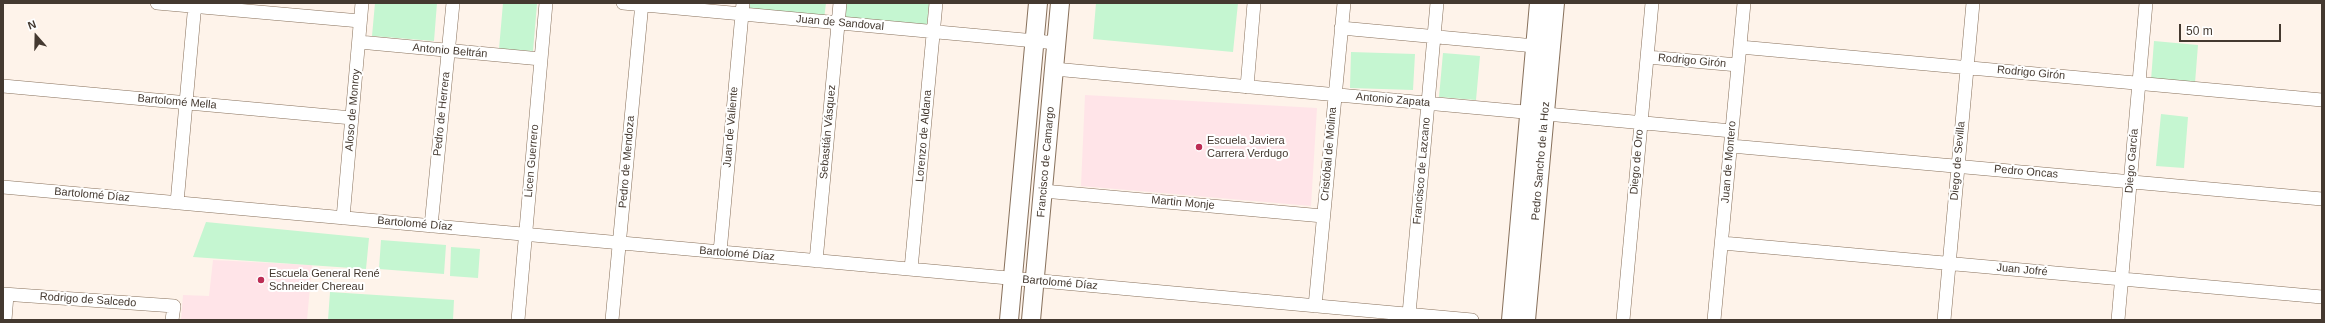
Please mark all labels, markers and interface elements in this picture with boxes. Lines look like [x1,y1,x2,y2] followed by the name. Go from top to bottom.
[796,13,884,33] street label: Juan de Sandoval
[16,16,56,56] north arrow
[2181,16,2283,42] scale bar
[26,18,38,32] text: N
[2186,24,2213,38] text: 50 m
[412,41,488,61] street label: Antonio Beltrán
[1657,51,1727,71] street label: Rodrigo Girón
[1996,63,2066,83] street label: Rodrigo Girón
[343,68,363,152] street label: Aloso de Monroy
[431,71,453,157] street label: Pedro de Herrera
[817,84,839,180] street label: Sebastián Vásquez
[721,86,741,168] street label: Juan de Valiente
[913,89,935,183] street label: Lorenzo de Aldana
[1355,90,1431,110] street label: Antonio Zapata
[137,92,217,112] street label: Bartolomé Mella
[1529,101,1553,221] street label: Pedro Sancho de la Hoz
[1035,106,1057,218] street label: Francisco de Camargo
[1318,107,1340,201] street label: Cristóbal de Molina
[616,115,638,209] street label: Pedro de Mendoza
[1411,117,1433,225] street label: Francisco de Lazcano
[1719,120,1739,204] street label: Juan de Montero
[1948,121,1968,201] street label: Diego de Sevilla
[522,124,542,198] street label: Licen Guerrero
[2123,128,2141,194] street label: Diego García
[1628,129,1646,195] street label: Diego de Oro
[1207,134,1288,160] place label: Escuela Javiera Carrera Verdugo
[1194,142,1204,152] marker: Escuela Javiera Carrera Verdugo
[1993,163,2059,181] street label: Pedro Oncas
[54,185,130,205] street label: Bartolomé Díaz
[1151,194,1215,212] street label: Martin Monje
[377,214,453,234] street label: Bartolomé Díaz
[699,244,775,264] street label: Bartolomé Díaz
[1996,261,2048,279] street label: Juan Jofré
[269,267,380,293] place label: Escuela General René Schneider Chereau
[1022,273,1098,293] street label: Bartolomé Díaz
[256,275,266,285] marker: Escuela General René Schneider Chereau
[39,290,137,310] street label: Rodrigo de Salcedo

